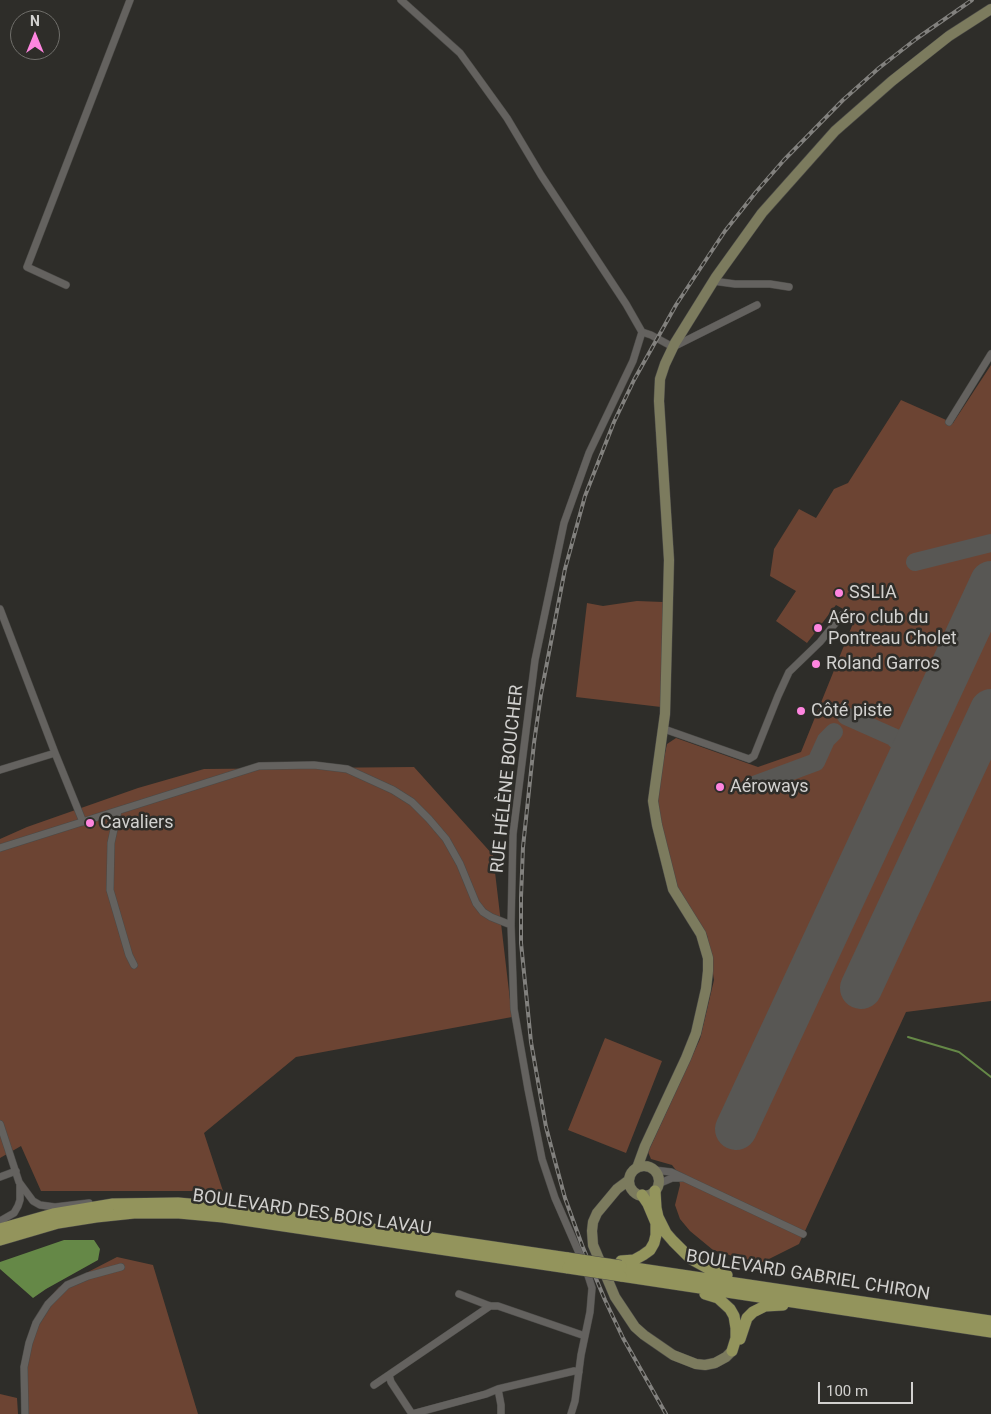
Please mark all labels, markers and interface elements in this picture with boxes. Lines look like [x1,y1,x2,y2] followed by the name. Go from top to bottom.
[10,10,60,60] north arrow
[30,13,40,29] text: N
[849,582,897,604] place label: SSLIA
[833,587,845,599] marker: SSLIA
[828,607,957,650] place label: Aéro club du Pontreau Cholet
[812,622,824,634] marker: Aéro club du Pontreau Cholet
[826,653,940,675] place label: Roland Garros
[810,658,822,670] marker: Roland Garros
[487,684,529,874] street label: RUE HÉLÈNE BOUCHER
[811,700,892,722] place label: Côté piste
[795,705,807,717] marker: Côté piste
[730,776,808,798] place label: Aéroways
[714,781,726,793] marker: Aéroways
[100,812,173,834] place label: Cavaliers
[84,817,96,829] marker: Cavaliers
[191,1186,433,1240] street label: BOULEVARD DES BOIS LAVAU
[685,1246,931,1306] street label: BOULEVARD GABRIEL CHIRON
[821,1372,916,1404] scale bar
[826,1382,868,1400] text: 100 m

